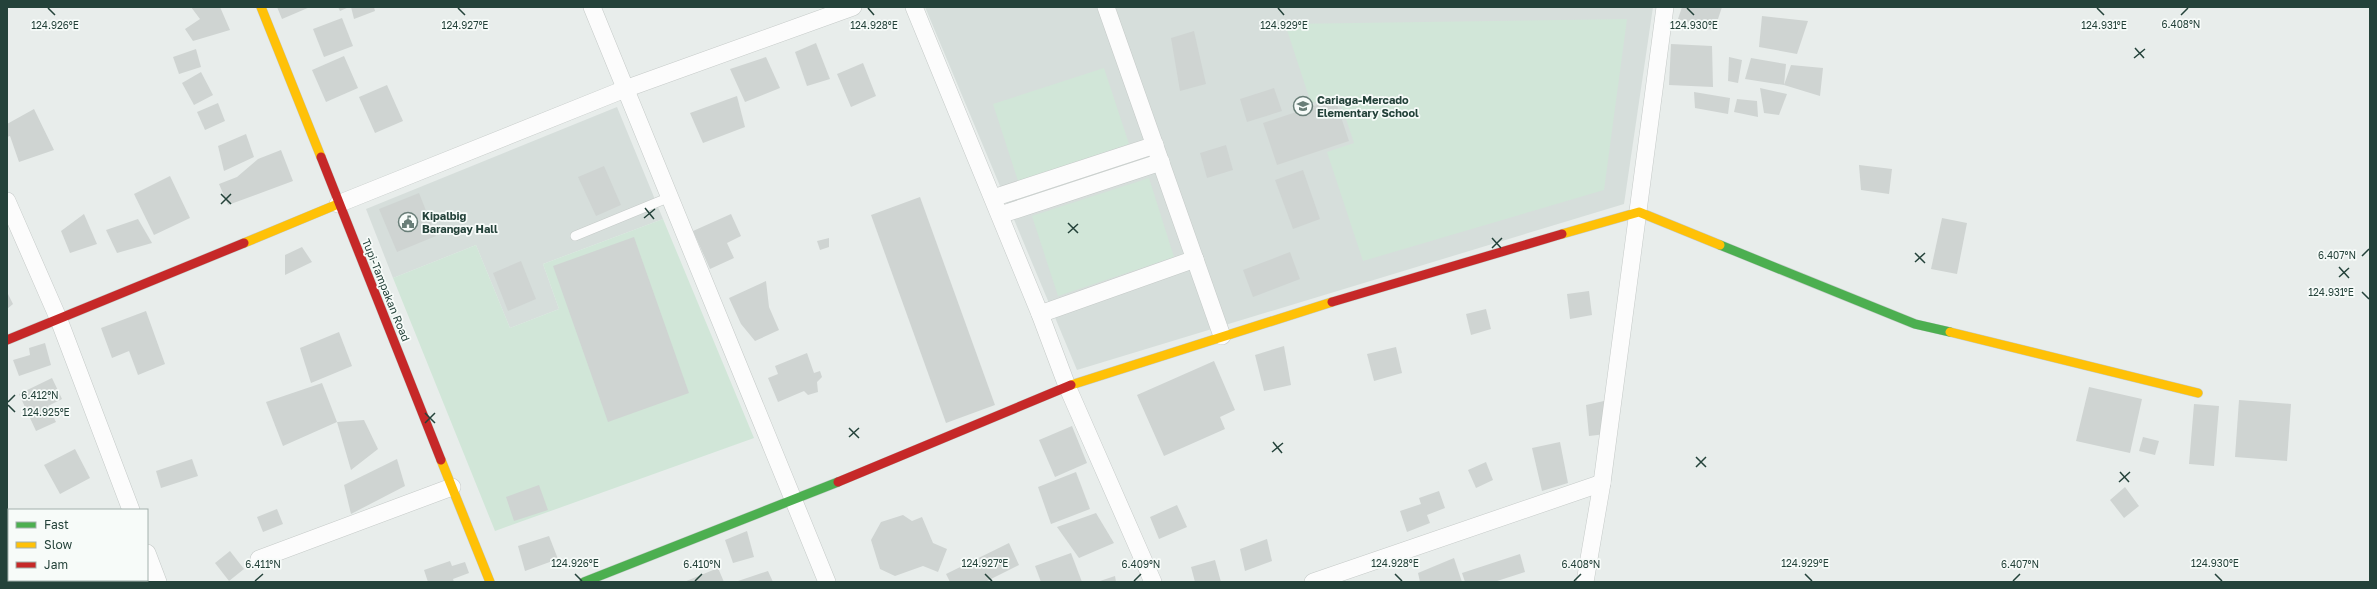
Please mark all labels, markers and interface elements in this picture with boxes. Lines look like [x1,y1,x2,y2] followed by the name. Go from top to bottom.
[2162,18,2200,30] text: 6.408°N
[31,19,79,31] text: 124.926°E
[442,19,488,31] text: 124.927°E
[850,19,898,31] text: 124.928°E
[1260,19,1308,31] text: 124.929°E
[1670,19,1718,31] text: 124.930°E
[2081,19,2127,31] text: 124.931°E
[1317,93,1419,119] place label: Cariaga-Mercado Elementary School
[1292,95,1314,117] school or university icon: Cariaga-Mercado Elementary School
[422,209,498,235] place label: Kipalbig Barangay Hall
[397,211,419,233] public building icon: Kipalbig Barangay Hall
[360,237,413,343] street label: Tupi-Tampakan Road
[2318,249,2356,261] text: 6.407°N
[2308,286,2354,298] text: 124.931°E
[21,389,59,401] text: 6.412°N
[22,406,70,418] text: 124.925°E
[8,509,148,581] legend
[44,517,69,532] text: Fast
[44,537,72,552] text: Slow
[44,557,68,572] text: Jam
[551,557,599,569] text: 124.926°E
[962,557,1008,569] text: 124.927°E
[1371,557,1419,569] text: 124.928°E
[1781,557,1829,569] text: 124.929°E
[2191,557,2239,569] text: 124.930°E
[245,558,281,570] text: 6.411°N
[683,558,721,570] text: 6.410°N
[1122,558,1160,570] text: 6.409°N
[1562,558,1600,570] text: 6.408°N
[2001,558,2039,570] text: 6.407°N

